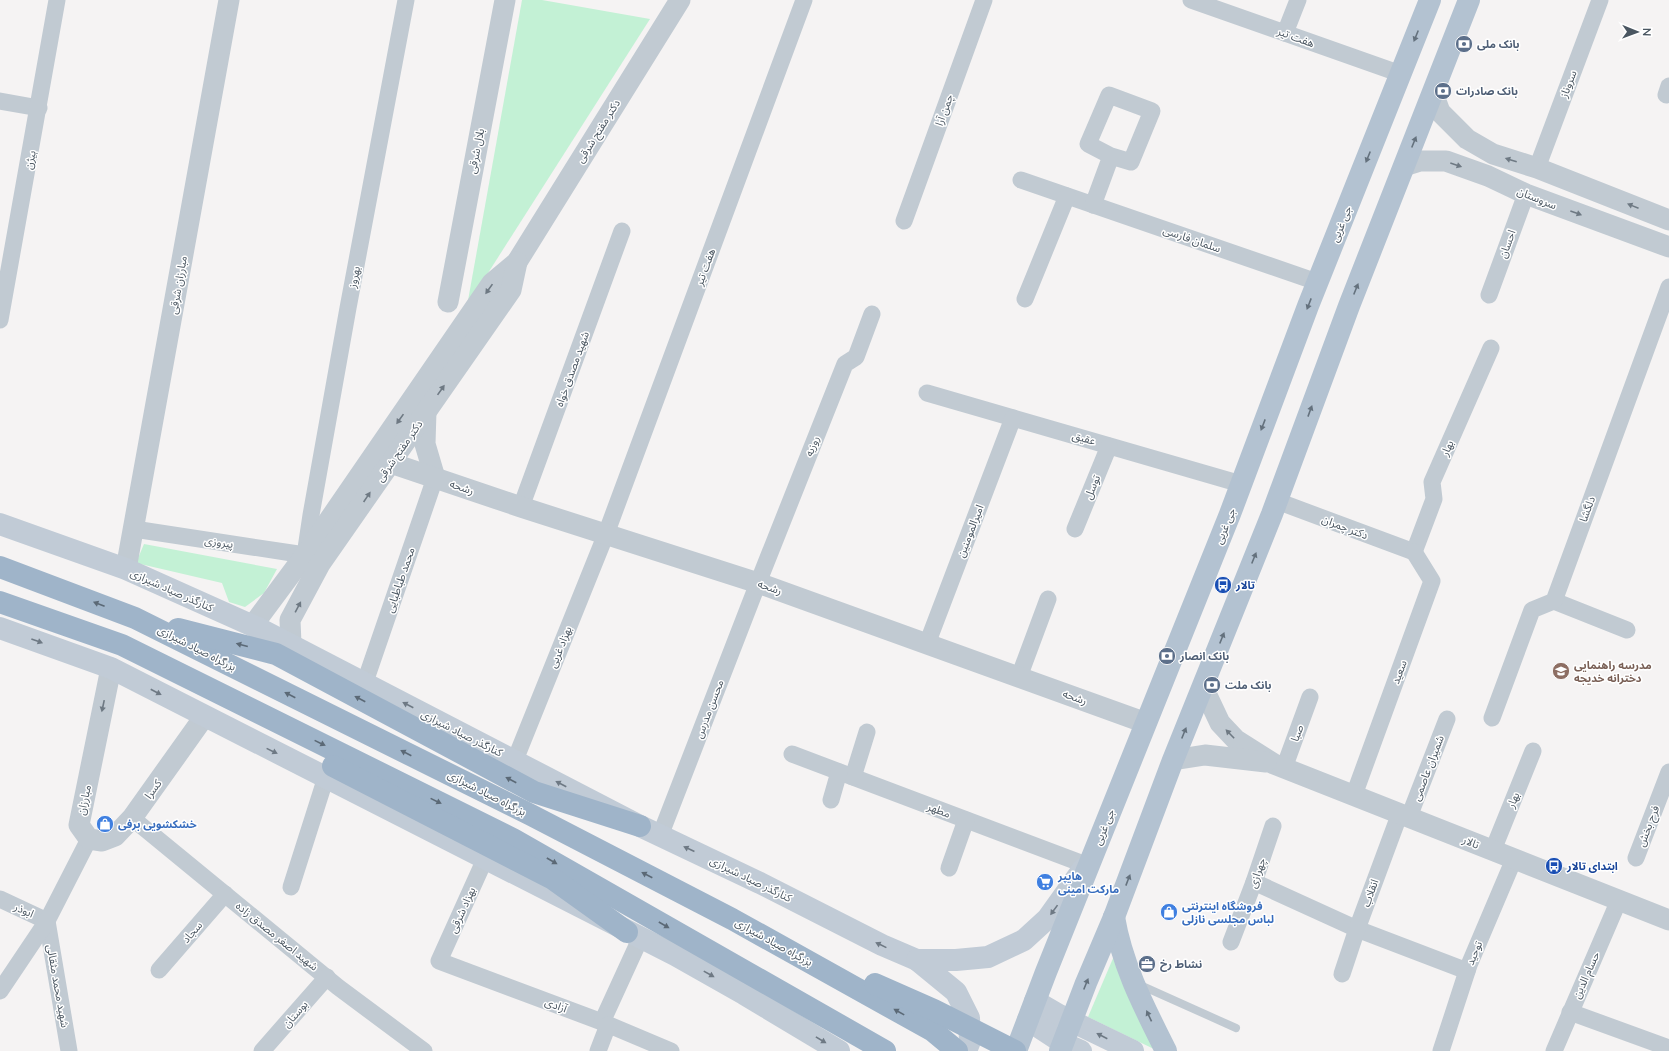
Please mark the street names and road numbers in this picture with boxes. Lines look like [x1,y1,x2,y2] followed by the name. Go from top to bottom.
[1275,24,1316,50] street label: هفت تیر
[1556,68,1580,101] street label: سروناز
[932,92,957,128] street label: چمن آرا
[573,97,624,166] street label: دکتر مفتح شرقی
[465,127,487,175] street label: بلال شرقی
[21,149,39,171] street label: بیژن
[1515,184,1559,212] street label: سروستان
[1327,203,1355,244] street label: جی غربی
[1161,223,1223,256] street label: سلمان فارسی
[1495,228,1519,260] street label: احسان
[692,247,718,288] street label: هفت تیر
[166,254,190,315] street label: مبارزان شرقی
[345,265,363,290] street label: بهروز
[552,329,592,409] street label: شهید مصدق خواه
[373,417,426,485] street label: دکتر مفتح شرقی
[1071,428,1098,448] street label: عقیق
[802,434,822,458] street label: روزبه
[1437,438,1457,459] street label: بهار
[1081,473,1103,501] street label: توسل
[448,476,476,498] street label: رشحه
[1576,494,1597,523] street label: دلگشا
[954,503,986,559] street label: امیرالمومنین
[1211,505,1239,546] street label: جی غربی
[1320,512,1370,543] street label: دکتر چمران
[203,533,234,552] street label: پیروزی
[382,545,418,614] street label: محمد طباطبایی
[128,565,216,615] street label: کنارگذر صیاد شیرازی
[756,576,784,598] street label: رشحه
[155,622,239,674] street label: بزرگراه صیاد شیرازی
[545,624,575,670] street label: بهزاد غربی
[1388,658,1410,686] street label: سعید
[691,678,727,740] street label: محسن مدرس
[1061,686,1089,708] street label: رشحه
[419,706,505,760] street label: کنارگذر صیاد شیرازی
[1288,723,1307,743] street label: صبا
[1409,733,1447,803] street label: شمیران عاصمی
[445,767,529,819] street label: بزرگراه صیاد شیرازی
[141,776,165,801] street label: کسرا
[74,783,94,816] street label: مبارزان
[1503,790,1522,811] street label: بهار
[925,799,953,821] street label: مطهر
[1634,803,1663,849] street label: فرح بخش
[1090,806,1118,847] street label: جی غربی
[1460,832,1481,852] street label: تالار
[708,853,795,905] street label: کنارگذر صیاد شیرازی
[1245,856,1270,890] street label: چهرازی
[1359,877,1382,909] street label: انقلاب
[446,885,478,935] street label: بهزاد شرقی
[233,898,321,974] street label: شهید اصغر مصدق زاده
[11,899,36,921] street label: ابوذر
[733,915,815,969] street label: بزرگراه صیاد شیرازی
[179,918,205,946] street label: سجاد
[1463,939,1485,967] street label: توحید
[44,943,72,1029] street label: شهید محمد مثقالی
[1569,949,1604,1001] street label: حسام الدین
[543,994,570,1016] street label: آزادی
[279,997,311,1031] street label: بوستان

